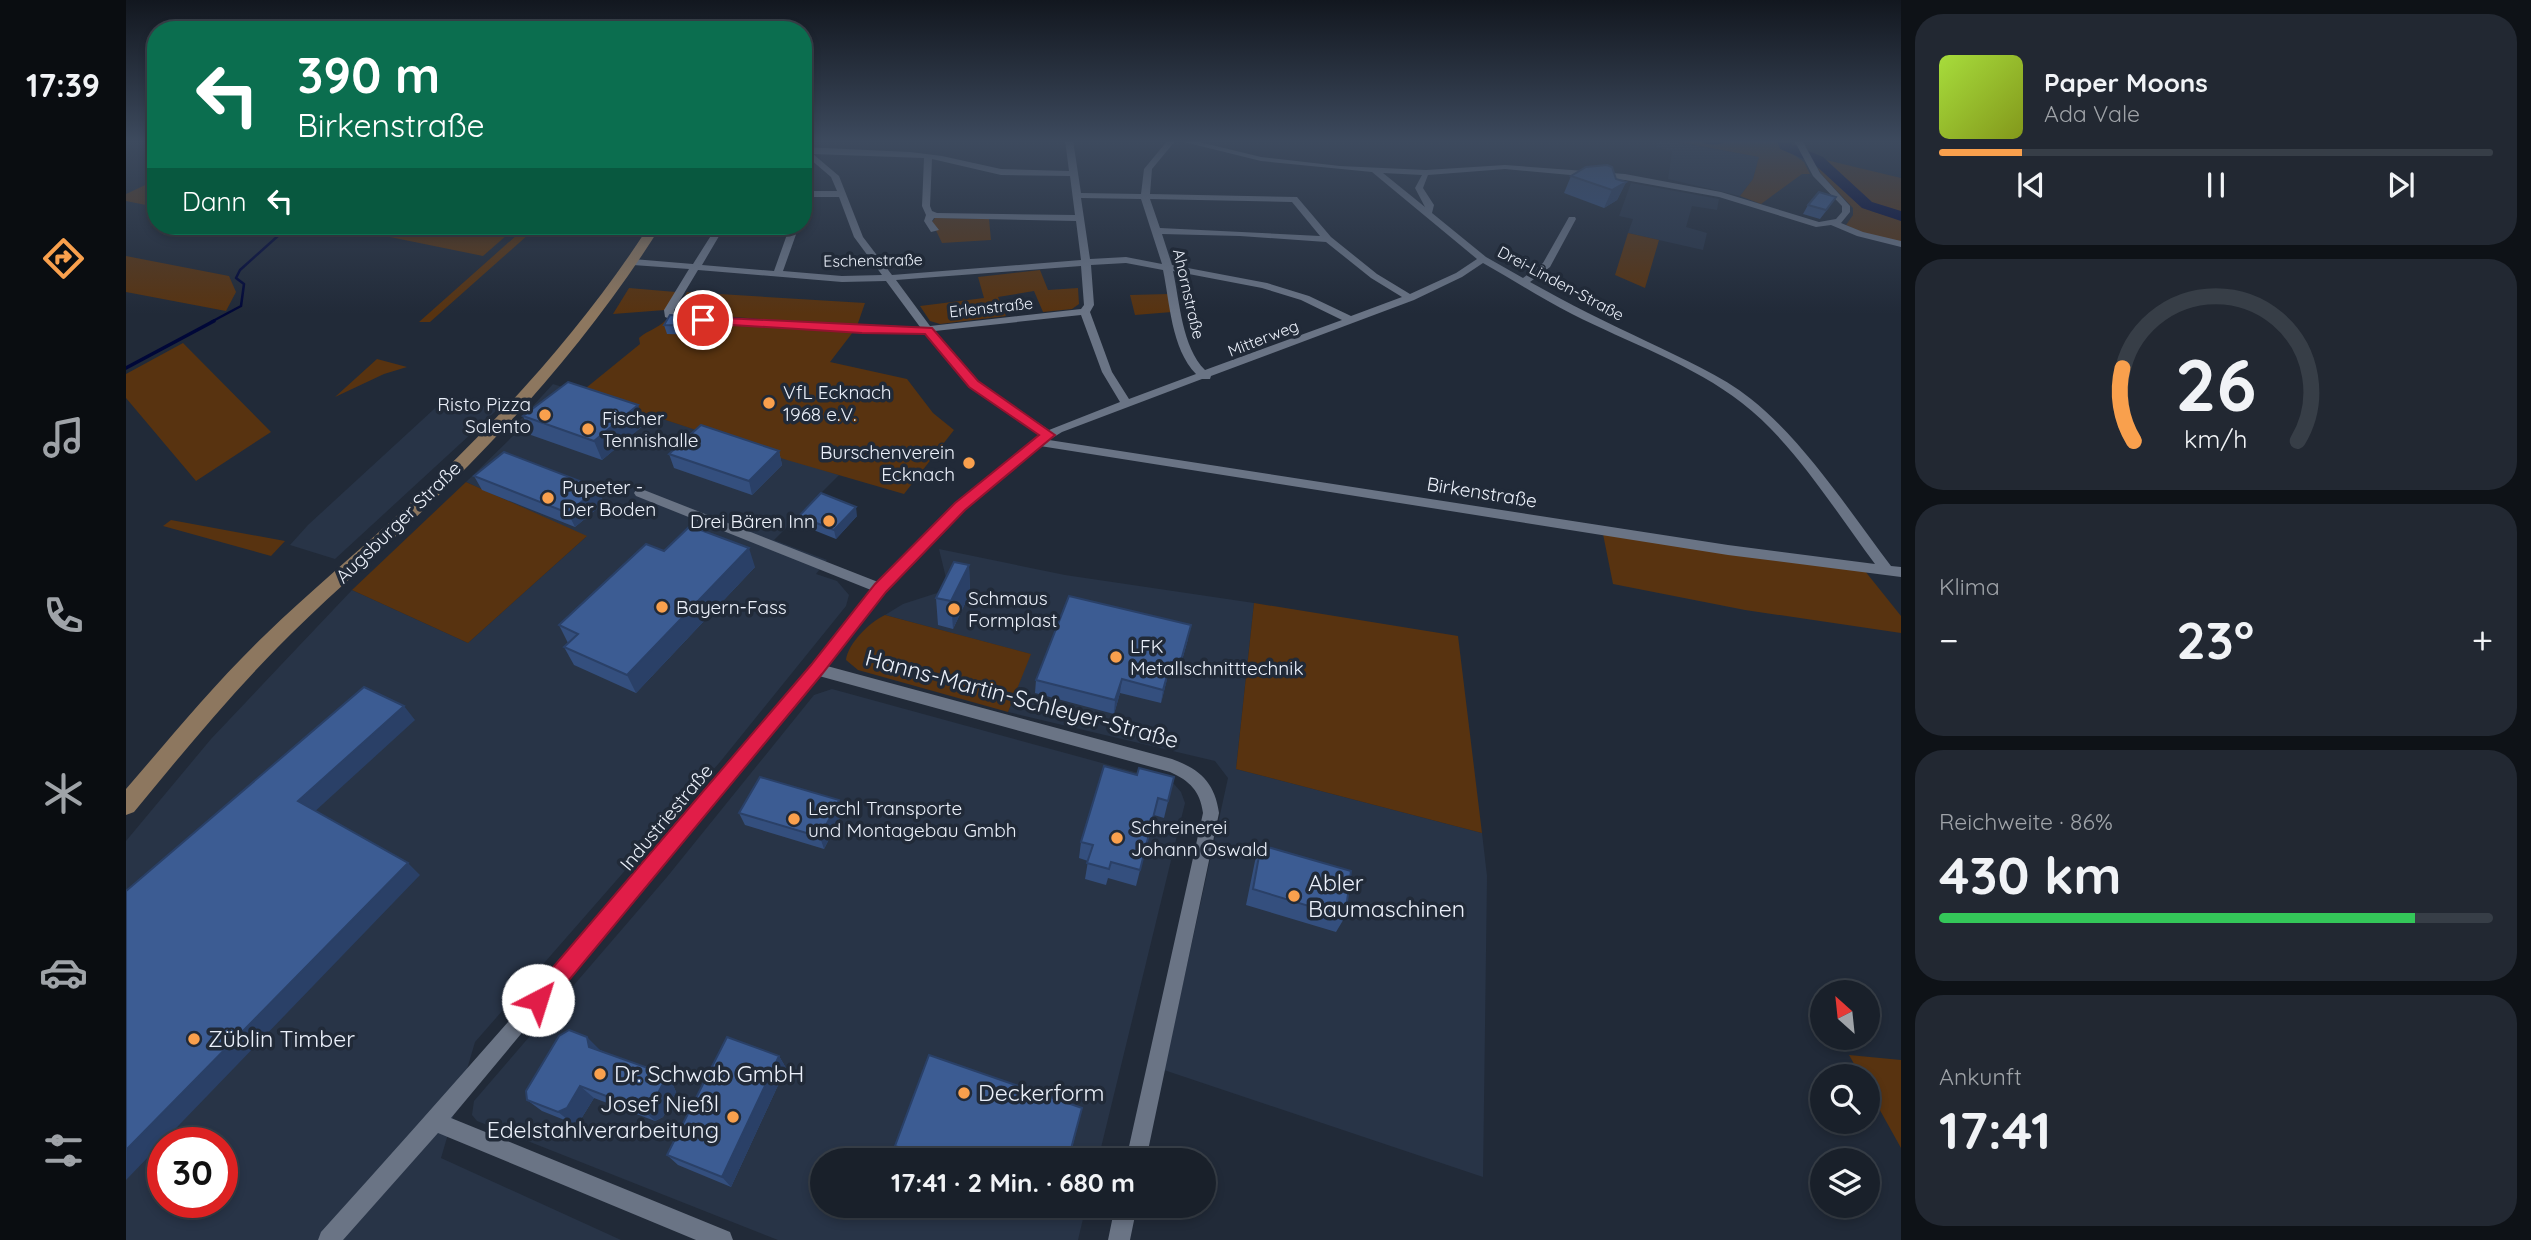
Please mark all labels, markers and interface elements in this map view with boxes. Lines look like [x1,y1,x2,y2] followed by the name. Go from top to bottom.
[297,44,440,105] text: 390 m
[182,49,273,140] icon: left
[26,65,100,105] text: 17:39
[2044,66,2208,99] text: Paper Moons
[2044,99,2140,128] text: Ada Vale
[297,105,485,145] text: Birkenstraße
[2012,166,2050,204] icon: previous
[2197,166,2235,204] icon: pause
[2382,166,2420,204] icon: next
[261,182,299,220] icon: left
[182,185,247,218] text: Dann
[39,234,88,283] icon: directions
[1494,241,1628,325] street label: Drei-Linden-Straße
[1169,247,1209,341] street label: Ahornstraße
[823,249,923,271] street label: Eschenstraße
[673,290,733,350] pin
[948,293,1034,321] street label: Erlenstraße
[684,301,722,339] icon: arrive
[1225,315,1301,361] street label: Mitterweg
[2175,338,2257,429] text: 26
[783,380,892,426] place label: VfL Ecknach 1968 e.V.
[437,392,531,438] place label: Risto Pizza Salento
[761,395,777,411] marker: VfL Ecknach 1968 e.V.
[602,406,698,452] place label: Fischer Tennishalle
[537,407,553,423] marker: Risto Pizza Salento
[39,413,88,462] icon: music
[580,421,596,437] marker: Fischer Tennishalle
[2184,423,2248,454] text: km/h
[820,440,955,486] place label: Burschenverein Ecknach
[961,455,977,471] marker: Burschenverein Ecknach
[330,456,466,588] street label: Augsburger Straße
[1425,471,1539,513] street label: Birkenstraße
[562,475,656,521] place label: Pupeter - Der Boden
[540,490,556,506] marker: Pupeter - Der Boden
[690,509,815,533] place label: Drei Bären Inn
[821,513,837,529] marker: Drei Bären Inn
[1939,572,2000,601] text: Klima
[968,586,1057,632] place label: Schmaus Formplast
[39,591,88,640] icon: phone
[676,595,787,619] place label: Bayern-Fass
[654,599,670,615] marker: Bayern-Fass
[946,601,962,617] marker: Schmaus Formplast
[2176,607,2254,672] text: 23°
[1939,616,1959,664] text: −
[2472,616,2493,664] text: +
[1130,634,1304,680] place label: LFK Metallschnitttechnik
[862,643,1182,754] street label: Hanns-Martin-Schleyer-Straße
[1108,649,1124,665] marker: LFK Metallschnitttechnik
[614,759,718,875] street label: Industriestraße
[39,769,88,818] icon: climate
[808,796,1017,842] place label: Lerchl Transporte und Montagebau Gmbh
[1939,807,2113,836] text: Reichweite · 86%
[786,811,802,827] marker: Lerchl Transporte und Montagebau Gmbh
[1131,815,1268,861] place label: Schreinerei Johann Oswald
[1109,830,1125,846] marker: Schreinerei Johann Oswald
[1939,842,2122,907] text: 430 km
[1308,868,1465,923] place label: Abler Baumaschinen
[1286,888,1302,904] marker: Abler Baumaschinen
[39,948,88,997] icon: car
[501,963,575,1037] position arrow
[1810,980,1880,1050] north arrow
[1810,980,1880,1218] map controls
[208,1024,355,1053] place label: Züblin Timber
[186,1031,202,1047] marker: Züblin Timber
[614,1059,804,1088] place label: Dr. Schwab GmbH
[1939,1062,2022,1091] text: Ankunft
[1810,1064,1880,1134] button: search
[592,1066,608,1082] marker: Dr. Schwab GmbH
[978,1078,1104,1107] place label: Deckerform
[956,1085,972,1101] marker: Deckerform
[487,1089,719,1144] place label: Josef Nießl Edelstahlverarbeitung
[1939,1097,2051,1162] text: 17:41
[725,1109,741,1125] marker: Josef Nießl Edelstahlverarbeitung
[39,1126,88,1175] icon: filters
[147,1127,238,1218] speed limit sign: 30
[1810,1148,1880,1218] button: layers
[891,1166,1135,1199] text: 17:41 · 2 Min. · 680 m

